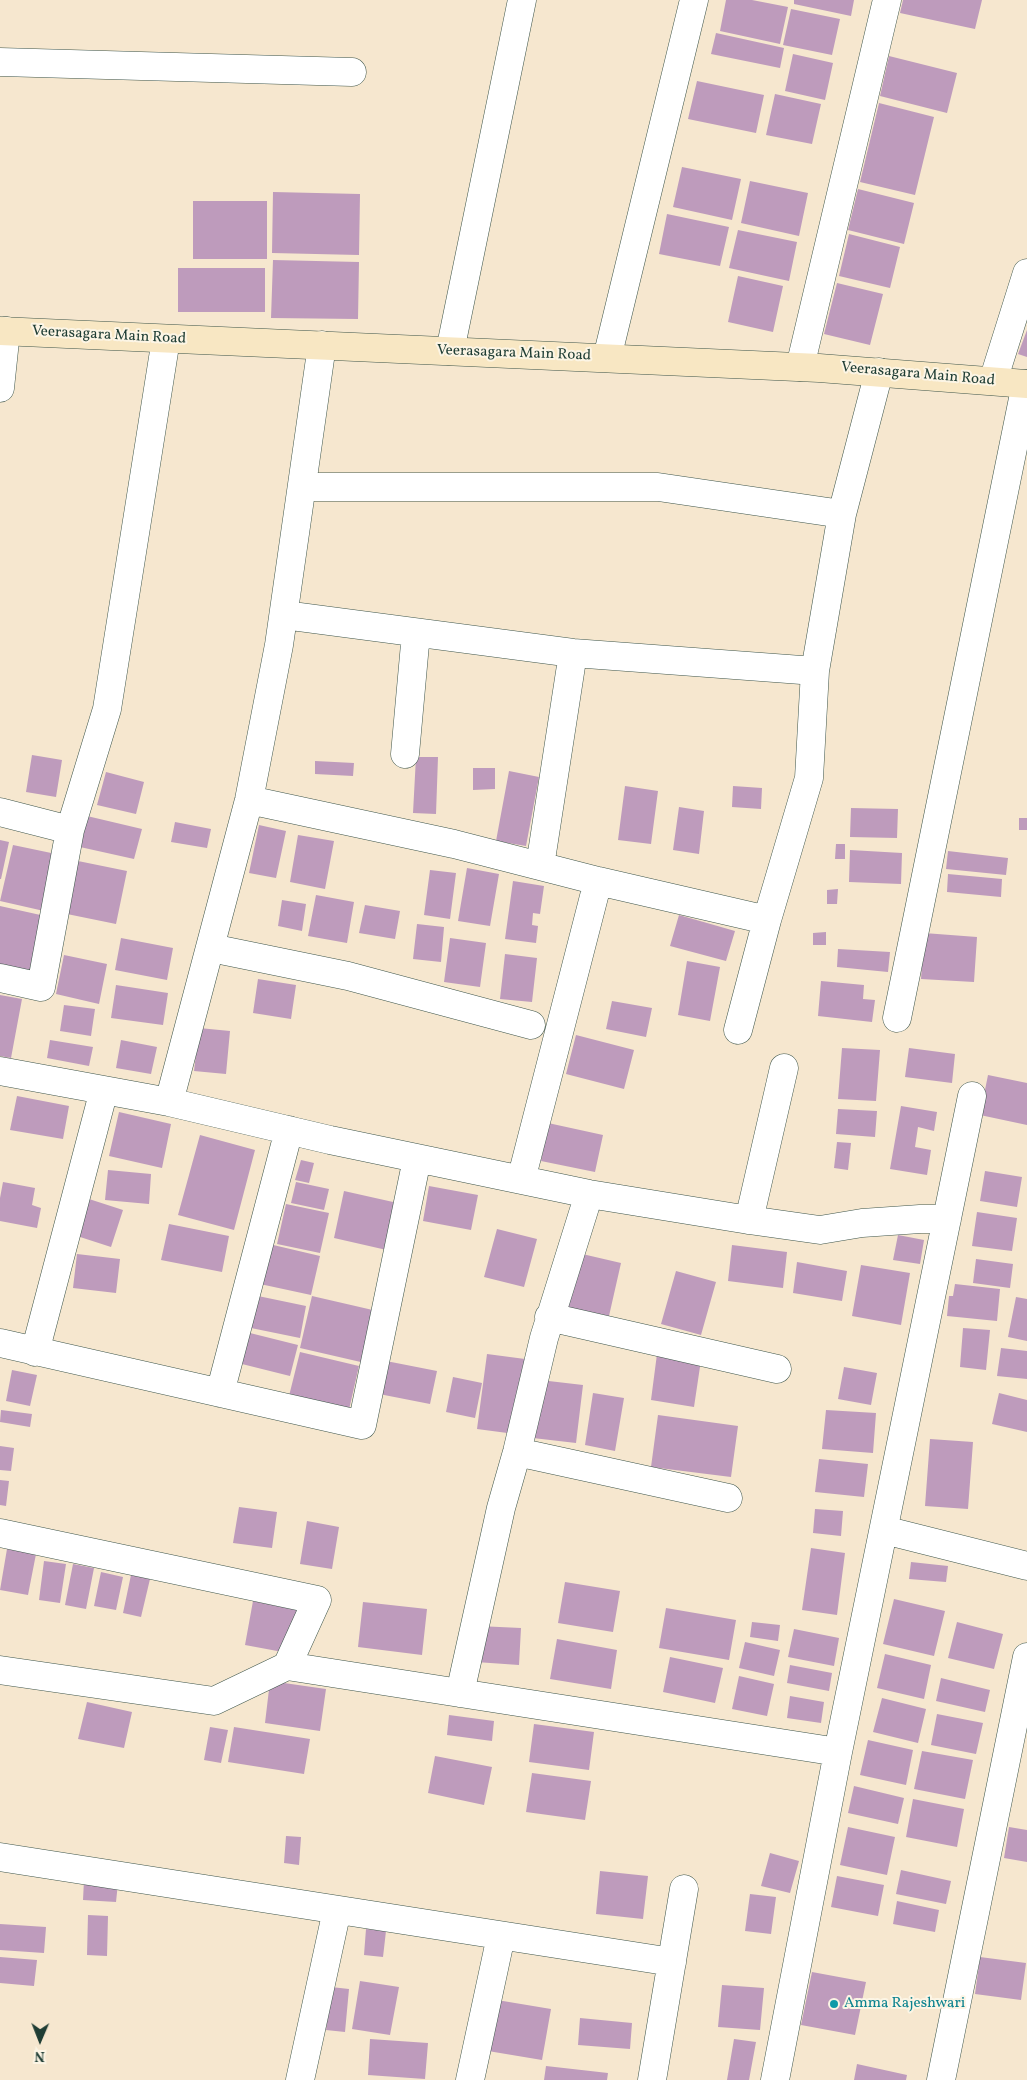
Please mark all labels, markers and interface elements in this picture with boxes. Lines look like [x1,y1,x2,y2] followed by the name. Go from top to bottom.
[31,323,187,349] street label: Veerasagara Main Road
[437,342,591,366] street label: Veerasagara Main Road
[840,359,996,391] street label: Veerasagara Main Road
[844,1995,965,2013] place label: Amma Rajeshwari
[828,1998,840,2010] marker: Amma Rajeshwari
[15,2015,65,2065] north arrow
[34,2046,45,2065] text: N

